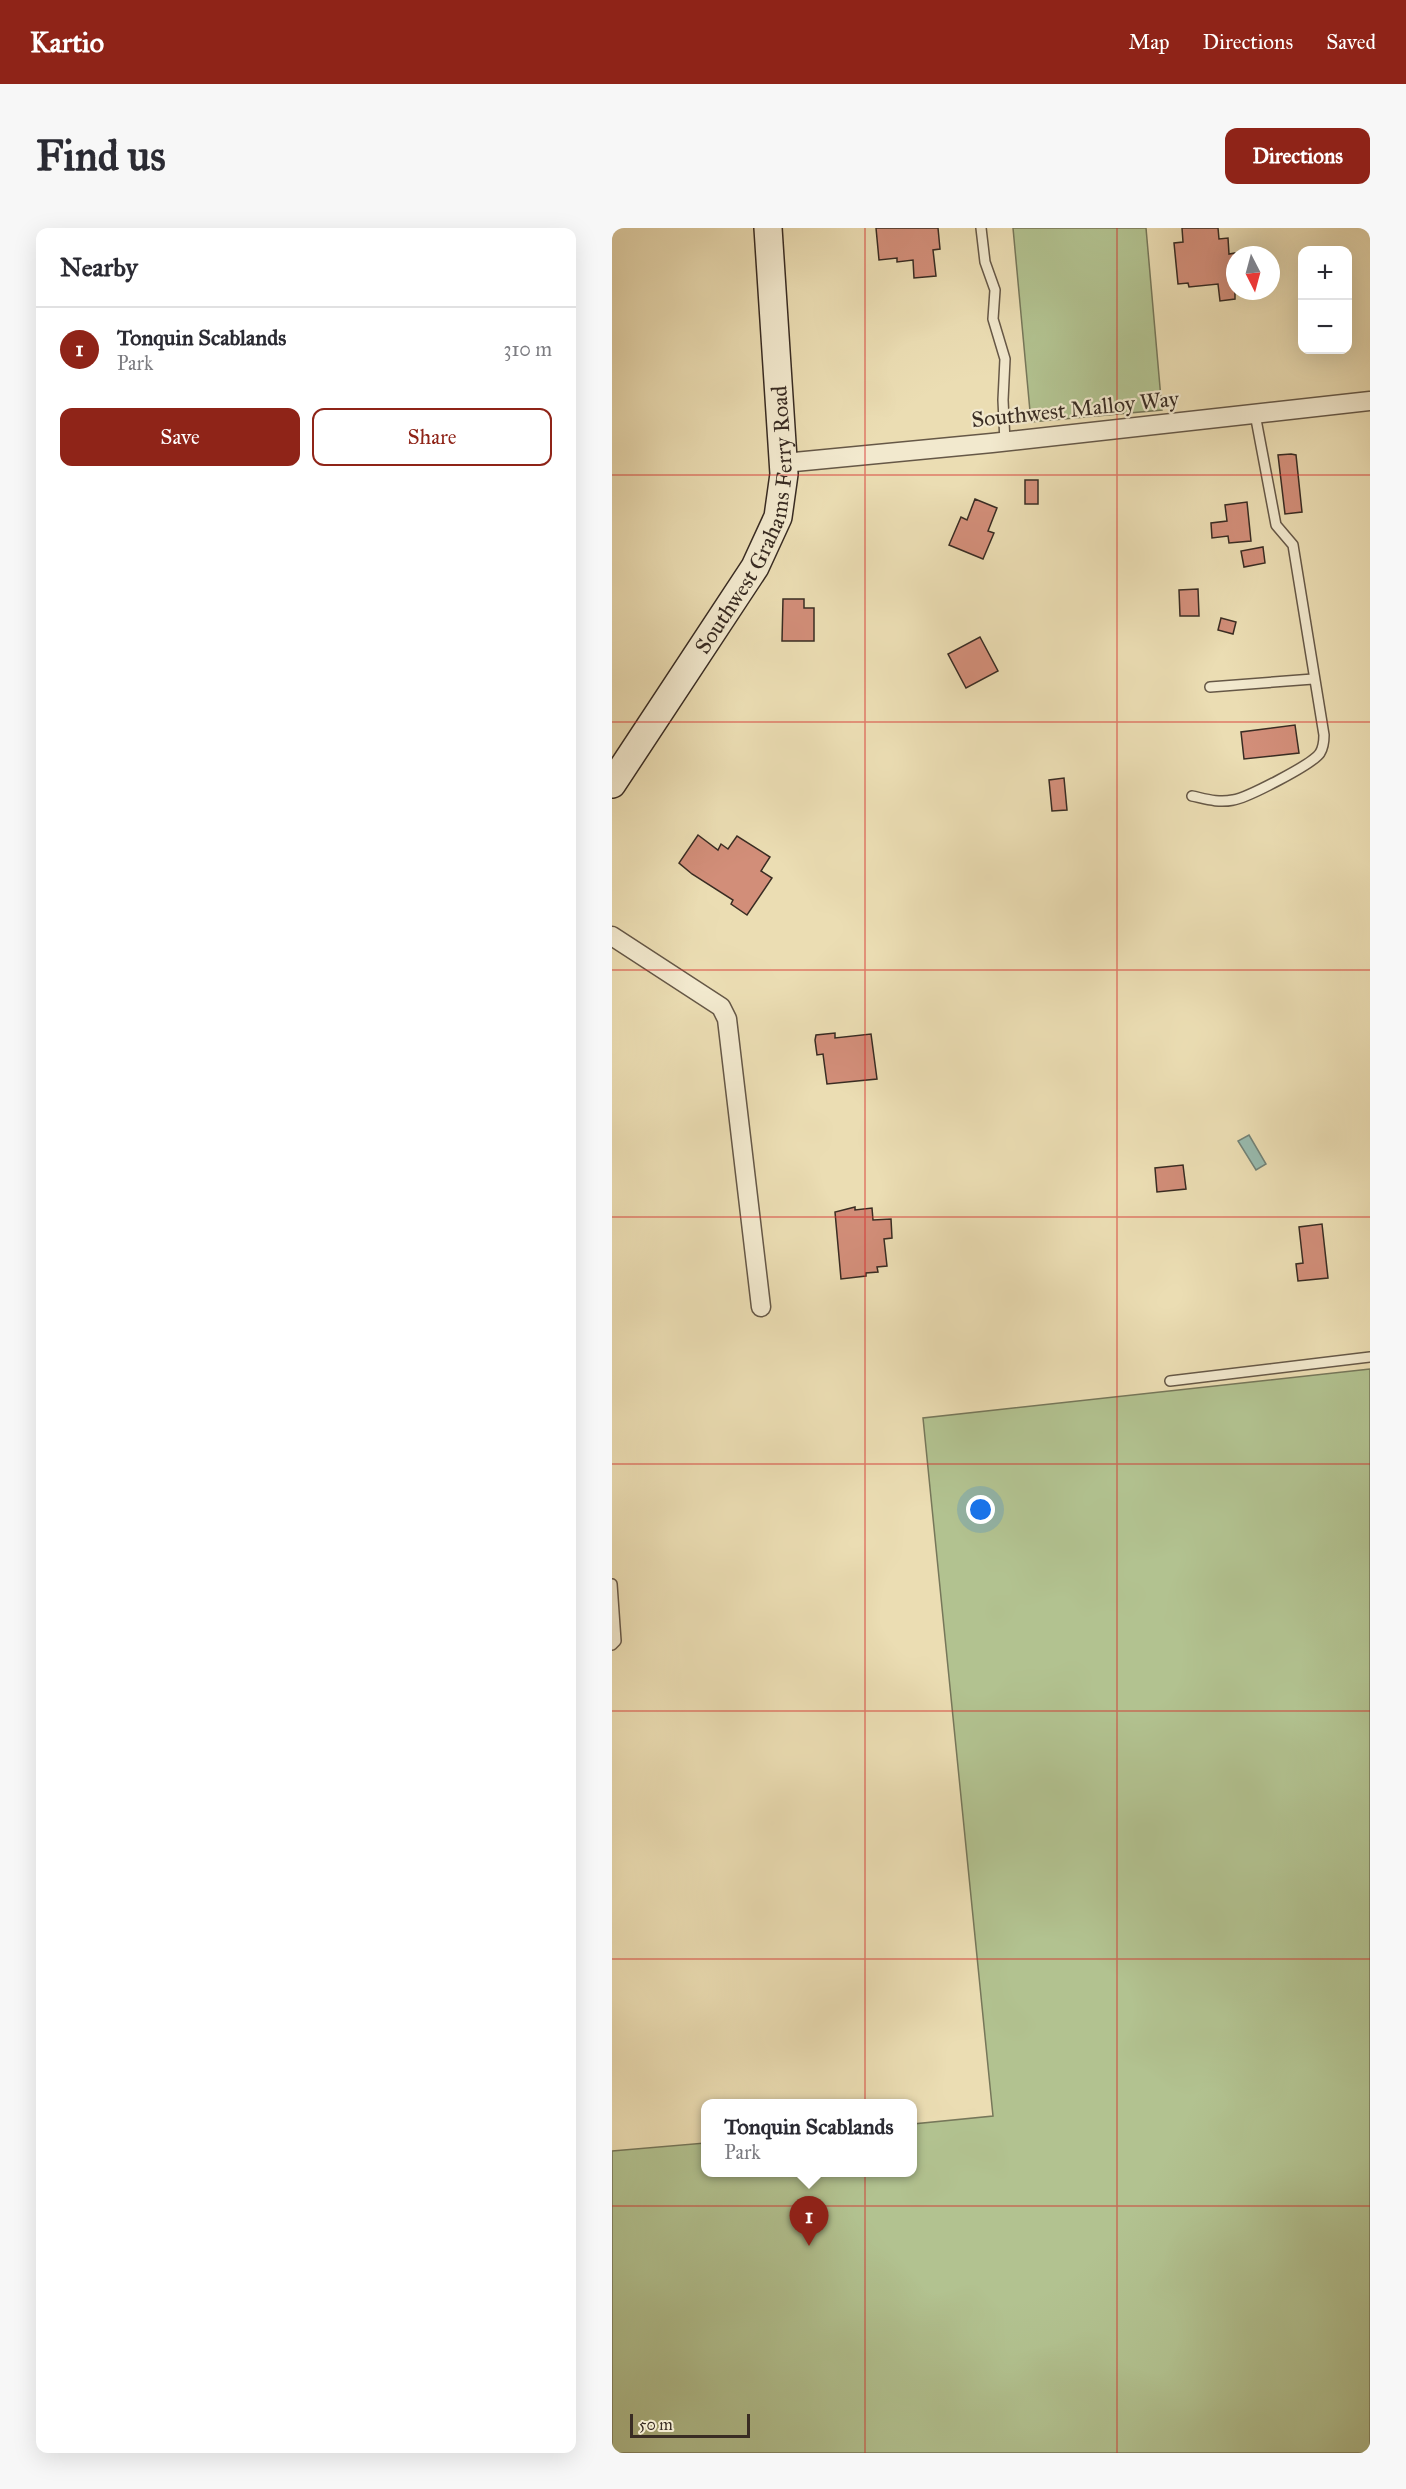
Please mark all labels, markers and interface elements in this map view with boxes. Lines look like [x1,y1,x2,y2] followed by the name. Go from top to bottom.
[30,25,104,60] text: Kartio
[1129,29,1170,55] text: Map
[1203,29,1293,55] text: Directions
[1326,29,1376,55] text: Saved
[1225,128,1370,184] button: Directions
[36,130,166,182] text: Find us
[1226,246,1280,300] north arrow
[1298,246,1352,354] map controls
[1298,246,1352,300] button: +
[60,251,138,283] text: Nearby
[1298,300,1352,354] button: −
[117,324,286,351] text: Tonquin Scablands
[76,337,83,361] text: 1
[503,337,552,361] text: 310 m
[117,351,153,375] text: Park
[688,385,798,658] street label: Southwest Grahams Ferry Road
[970,385,1181,433] street label: Southwest Malloy Way
[60,408,300,466] button: Save
[312,408,552,466] button: Share
[966,1495,995,1524] your location
[701,2099,917,2177] popup
[724,2113,894,2140] text: Tonquin Scablands
[724,2140,761,2164] text: Park
[790,2196,828,2246] pin: 1
[630,2411,750,2438] scale bar
[639,2415,673,2434] text: 50 m

